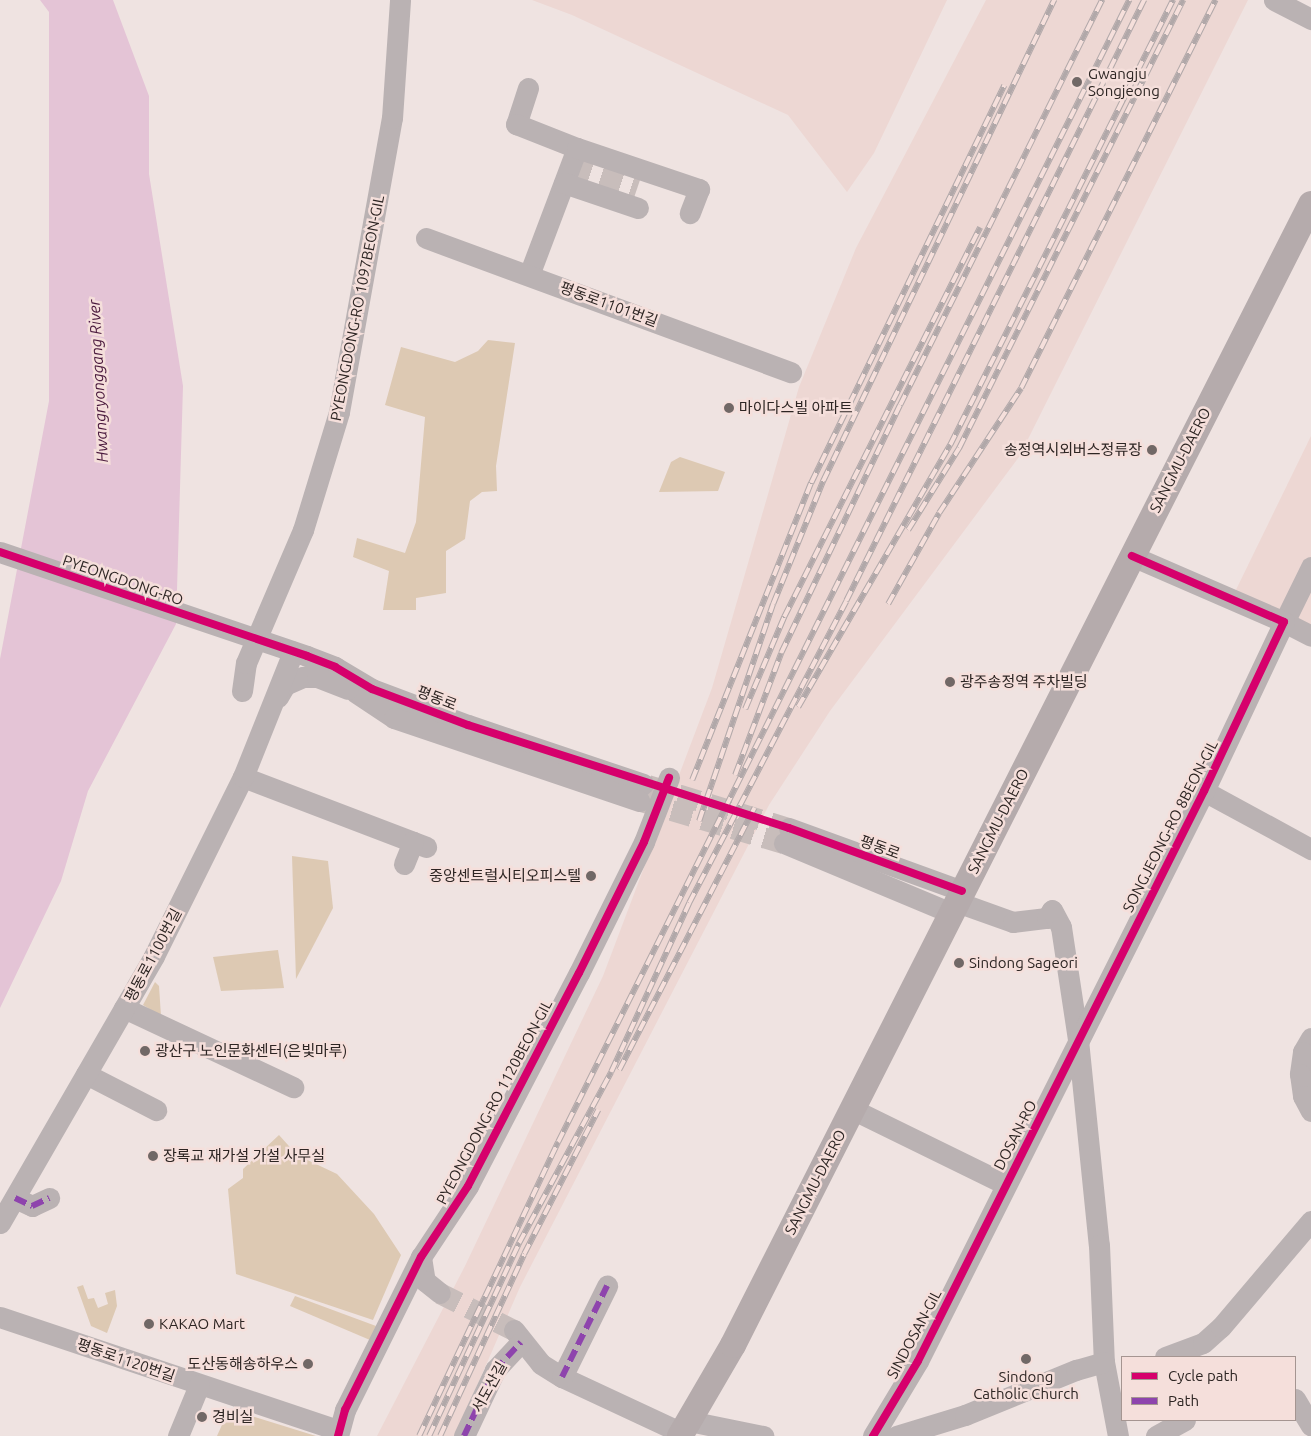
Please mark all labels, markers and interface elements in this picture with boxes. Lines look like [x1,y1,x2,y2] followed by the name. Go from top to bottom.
[1088,64,1160,99] place label: Gwangju Songjeong
[1070,75,1084,89] marker: Gwangju Songjeong
[326,194,388,422] street label: PYEONGDONG-RO 1097BEON-GIL
[558,278,660,330] street label: 평동로1101번길
[84,299,112,463] water label: Hwangryonggang River
[739,399,853,417] place label: 마이다스빌 아파트
[723,402,735,414] marker: 마이다스빌 아파트
[1146,404,1214,516] street label: SANGMU-DAERO
[1004,441,1142,459] place label: 송정역시외버스정류장
[1146,444,1158,456] marker: 송정역시외버스정류장
[60,551,186,609] street label: PYEONGDONG-RO
[960,673,1088,691] place label: 광주송정역 주차빌딩
[944,676,956,688] marker: 광주송정역 주차빌딩
[414,682,460,714] street label: 평동로
[1119,737,1221,915] street label: SONGJEONG-RO 8BEON-GIL
[964,765,1032,877] street label: SANGMU-DAERO
[857,831,903,863] street label: 평동로
[429,867,581,885] place label: 중앙센트럴시티오피스텔
[585,870,597,882] marker: 중앙센트럴시티오피스텔
[121,905,185,1005] street label: 평동로1100번길
[969,954,1078,972] place label: Sindong Sageori
[953,957,965,969] marker: Sindong Sageori
[432,996,556,1208] street label: PYEONGDONG-RO 1120BEON-GIL
[155,1042,347,1060] place label: 광산구 노인문화센터(은빛마루)
[139,1045,151,1057] marker: 광산구 노인문화센터(은빛마루)
[990,1097,1040,1173] street label: DOSAN-RO
[781,1126,849,1238] street label: SANGMU-DAERO
[163,1147,325,1165] place label: 장록교 재가설 가설 사무실
[147,1150,159,1162] marker: 장록교 재가설 가설 사무실
[883,1286,945,1382] street label: SINDOSAN-GIL
[159,1315,245,1333] place label: KAKAO Mart
[143,1318,155,1330] marker: KAKAO Mart
[74,1335,178,1385] street label: 평동로1120번길
[1020,1353,1032,1365] marker: Sindong Catholic Church
[188,1355,298,1373] place label: 도산동해송하우스
[1121,1356,1296,1421] legend
[302,1358,314,1370] marker: 도산동해송하우스
[468,1358,510,1416] street label: 서도산길
[973,1367,1079,1402] place label: Sindong Catholic Church
[1168,1367,1238,1384] text: Cycle path
[1168,1392,1199,1409] text: Path
[212,1408,253,1426] place label: 경비실
[196,1411,208,1423] marker: 경비실

